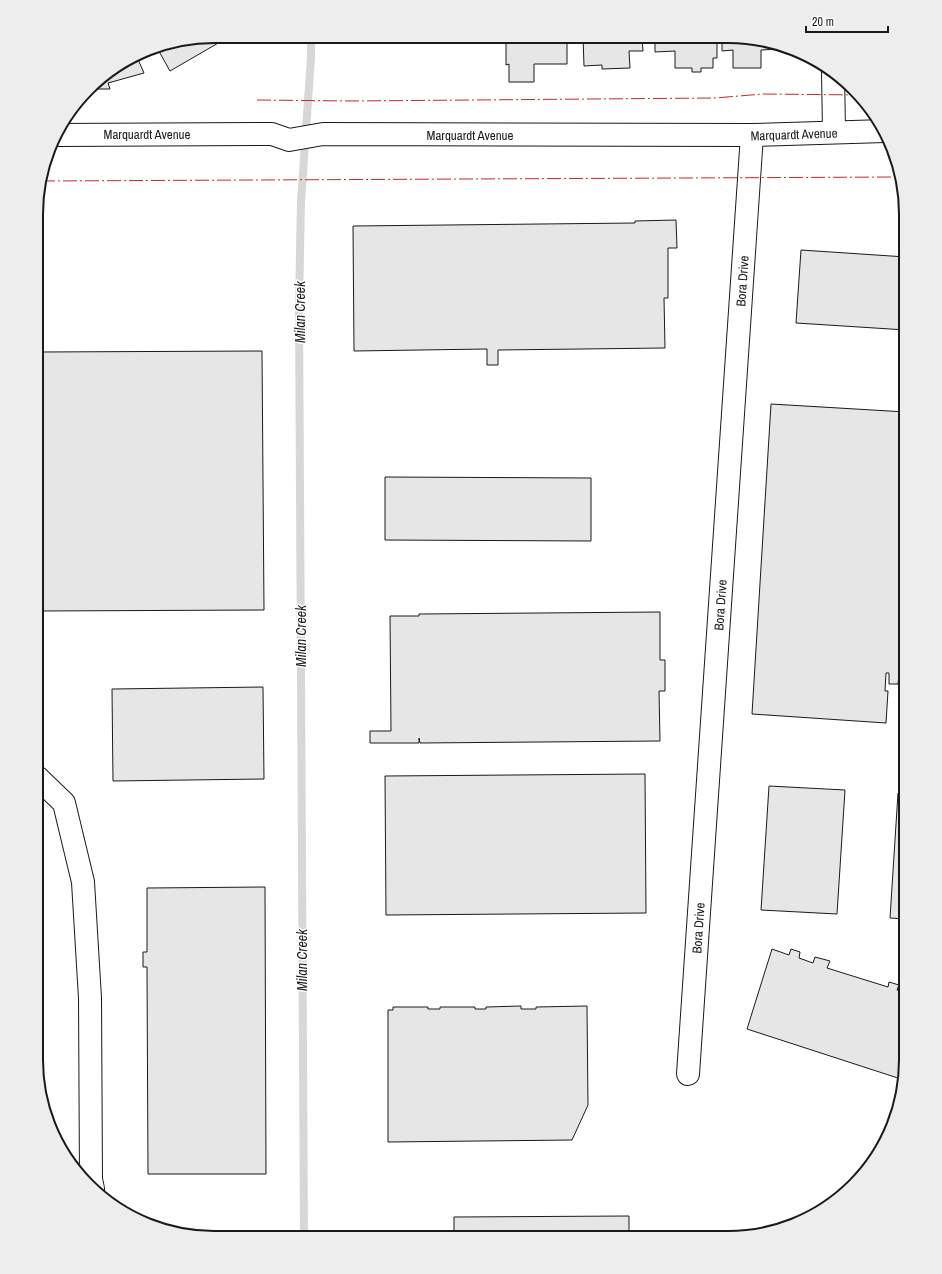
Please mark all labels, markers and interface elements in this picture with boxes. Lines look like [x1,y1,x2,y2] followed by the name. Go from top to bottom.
[806,8,888,34] scale bar
[812,14,834,30] text: 20 m
[750,124,838,145] street label: Marquardt Avenue
[104,126,191,143] street label: Marquardt Avenue
[427,127,514,144] street label: Marquardt Avenue
[732,255,753,307] street label: Bora Drive
[291,280,309,343] water label: Milan Creek
[710,579,731,631] street label: Bora Drive
[292,604,310,667] water label: Milan Creek
[688,902,709,954] street label: Bora Drive
[293,928,311,991] water label: Milan Creek

